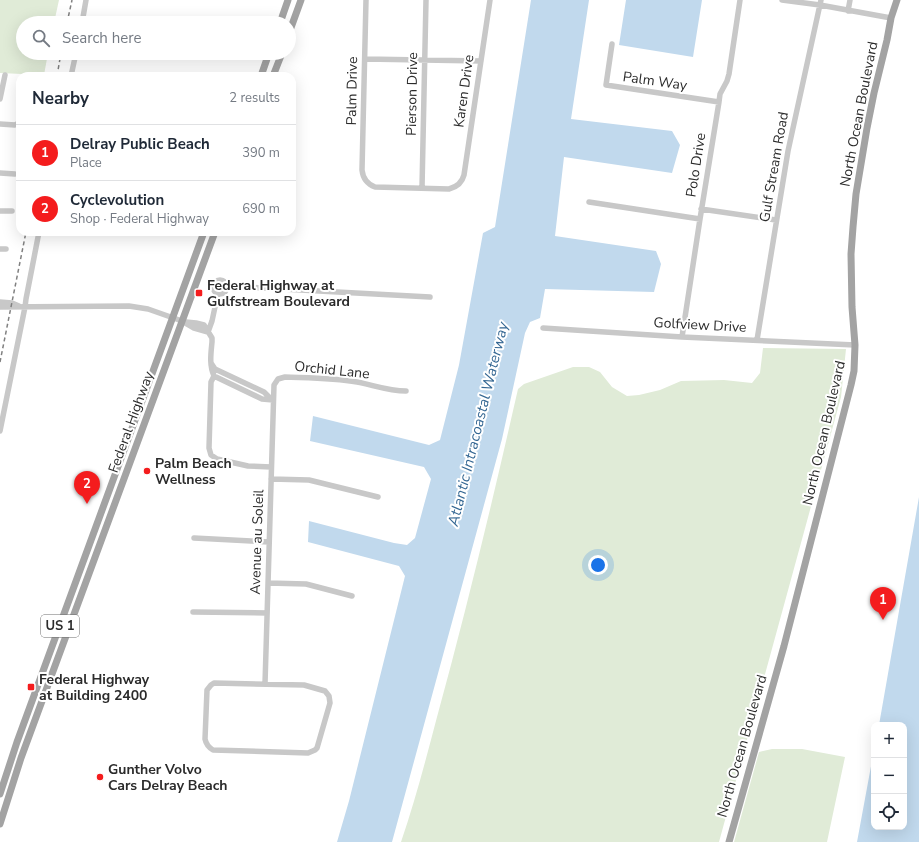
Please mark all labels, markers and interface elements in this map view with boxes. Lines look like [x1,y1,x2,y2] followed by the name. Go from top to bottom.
[16,16,296,60] search box
[30,27,52,49] icon: search
[62,28,142,48] text: Search here
[836,40,882,188] street label: North Ocean Boulevard
[402,52,422,136] street label: Pierson Drive
[449,53,479,129] street label: Karen Drive
[342,56,362,126] street label: Palm Drive
[622,67,689,95] street label: Palm Way
[32,87,89,110] text: Nearby
[229,89,280,107] text: 2 results
[755,110,793,224] street label: Gulf Stream Road
[682,131,710,199] street label: Polo Drive
[70,134,210,154] text: Delray Public Beach
[41,144,49,162] text: 1
[242,144,280,162] text: 390 m
[70,154,102,172] text: Place
[70,190,164,210] text: Cyclevolution
[41,200,49,218] text: 2
[242,200,280,218] text: 690 m
[70,210,209,228] text: Shop · Federal Highway
[207,276,350,311] place label: Federal Highway at Gulfstream Boulevard
[194,288,204,298] marker: Federal Highway at Gulfstream Boulevard
[653,313,747,337] street label: Golfview Drive
[443,319,513,529] water label: Atlantic Intracoastal Waterway
[293,357,371,383] street label: Orchid Lane
[798,359,850,507] street label: North Ocean Boulevard
[104,368,158,475] street label: Federal Highway
[155,454,232,489] place label: Palm Beach Wellness
[142,466,152,476] marker: Palm Beach Wellness
[74,471,100,504] pin: 2
[246,488,268,595] street label: Avenue au Soleil
[588,555,608,575] your location
[870,587,896,620] pin: 1
[41,615,79,637] road number: US 1
[39,670,150,705] place label: Federal Highway at Building 2400
[713,672,771,820] street label: North Ocean Boulevard
[26,682,36,692] marker: Federal Highway at Building 2400
[871,722,907,830] map controls
[871,722,907,758] button: +
[871,758,907,794] button: −
[108,760,228,795] place label: Gunther Volvo Cars Delray Beach
[95,772,105,782] marker: Gunther Volvo Cars Delray Beach
[871,794,907,830] button: locate

